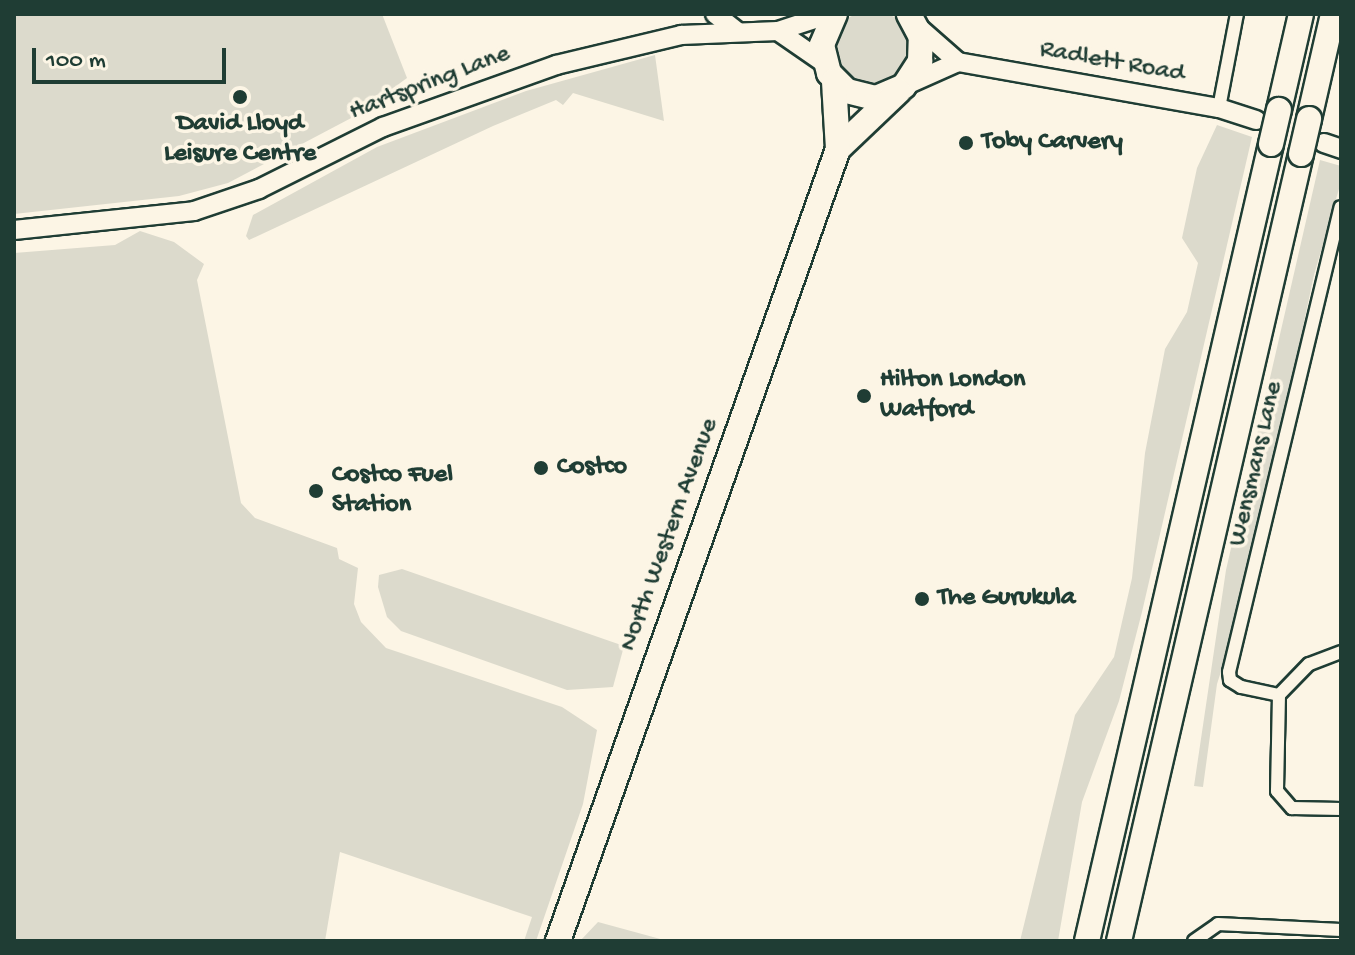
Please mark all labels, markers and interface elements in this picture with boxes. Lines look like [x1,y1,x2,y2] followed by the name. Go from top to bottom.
[36,32,230,82] scale bar
[1037,35,1187,91] street label: Radlett Road
[345,39,515,129] street label: Hartspring Lane
[46,47,106,76] text: 100 m
[231,88,249,106] marker: David Lloyd Leisure Centre
[164,109,316,170] place label: David Lloyd Leisure Centre
[982,127,1123,159] place label: Toby Carvery
[957,134,975,152] marker: Toby Carvery
[880,365,1025,426] place label: Hilton London Watford
[1223,379,1291,549] street label: Wensmans Lane
[855,387,873,405] marker: Hilton London Watford
[613,414,727,656] street label: North Western Avenue
[557,452,627,484] place label: Costco
[532,459,550,477] marker: Costco
[332,460,453,522] place label: Costco Fuel Station
[307,482,325,500] marker: Costco Fuel Station
[938,583,1076,615] place label: The Gurukula
[913,590,931,608] marker: The Gurukula

